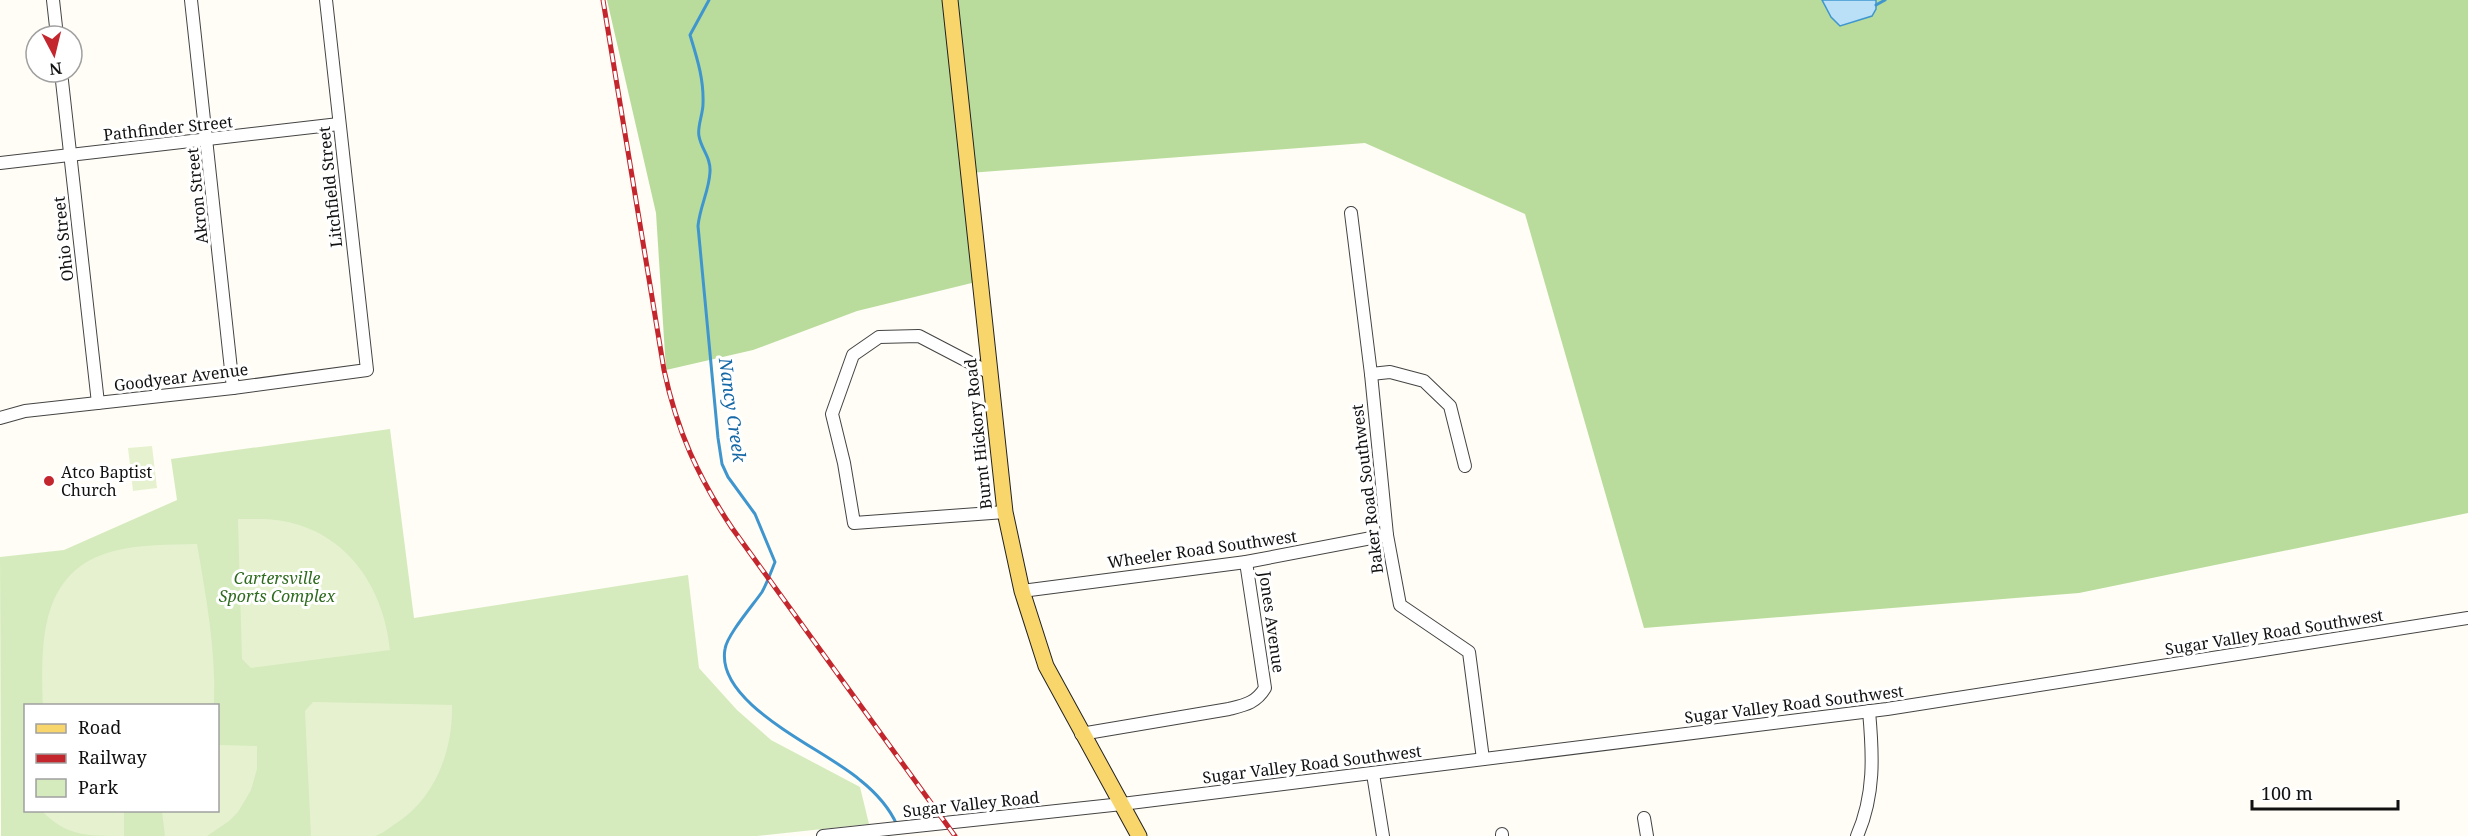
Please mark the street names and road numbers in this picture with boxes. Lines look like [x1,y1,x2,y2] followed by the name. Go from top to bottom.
[102,110,234,146] street label: Pathfinder Street
[313,125,347,249] street label: Litchfield Street
[181,146,213,245] street label: Akron Street
[48,195,78,283] street label: Ohio Street
[959,357,997,511] street label: Burnt Hickory Road
[113,358,249,396] street label: Goodyear Avenue
[1346,403,1388,575] street label: Baker Road Southwest
[1106,525,1298,573] street label: Wheeler Road Southwest
[1254,569,1290,674] street label: Jones Avenue
[2163,604,2385,660] street label: Sugar Valley Road Southwest
[1683,680,1905,728] street label: Sugar Valley Road Southwest
[1201,740,1423,788] street label: Sugar Valley Road Southwest
[902,786,1041,822] street label: Sugar Valley Road

